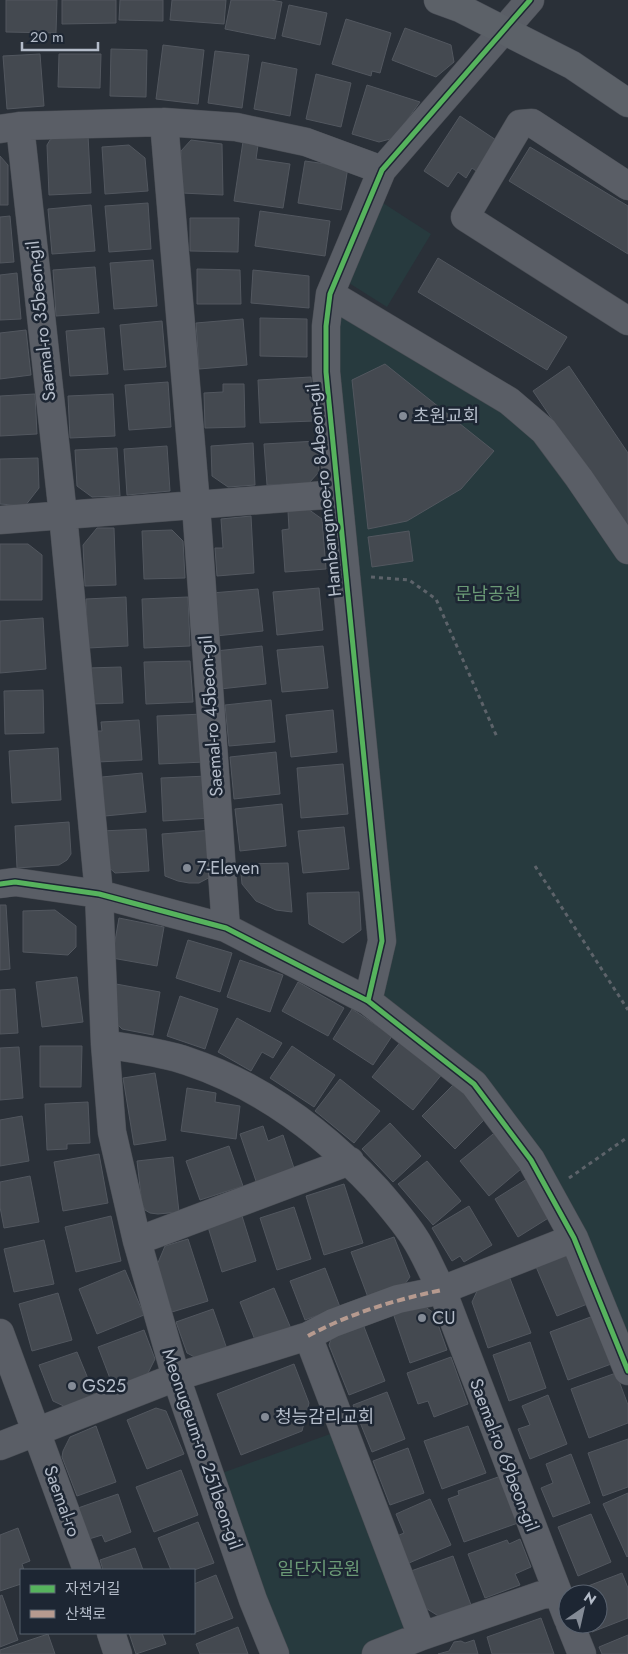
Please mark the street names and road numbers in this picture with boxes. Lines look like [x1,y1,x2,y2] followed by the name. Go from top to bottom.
[20,239,62,403] street label: Saemal-ro 35beon-gil
[300,382,348,598] street label: Hambangmoe-ro 84beon-gil
[192,634,230,798] street label: Saemal-ro 45beon-gil
[155,1345,249,1553] street label: Meonugeum-ro 251beon-gil
[463,1375,545,1535] street label: Saemal-ro 69beon-gil
[37,1462,87,1540] street label: Saemal-ro

